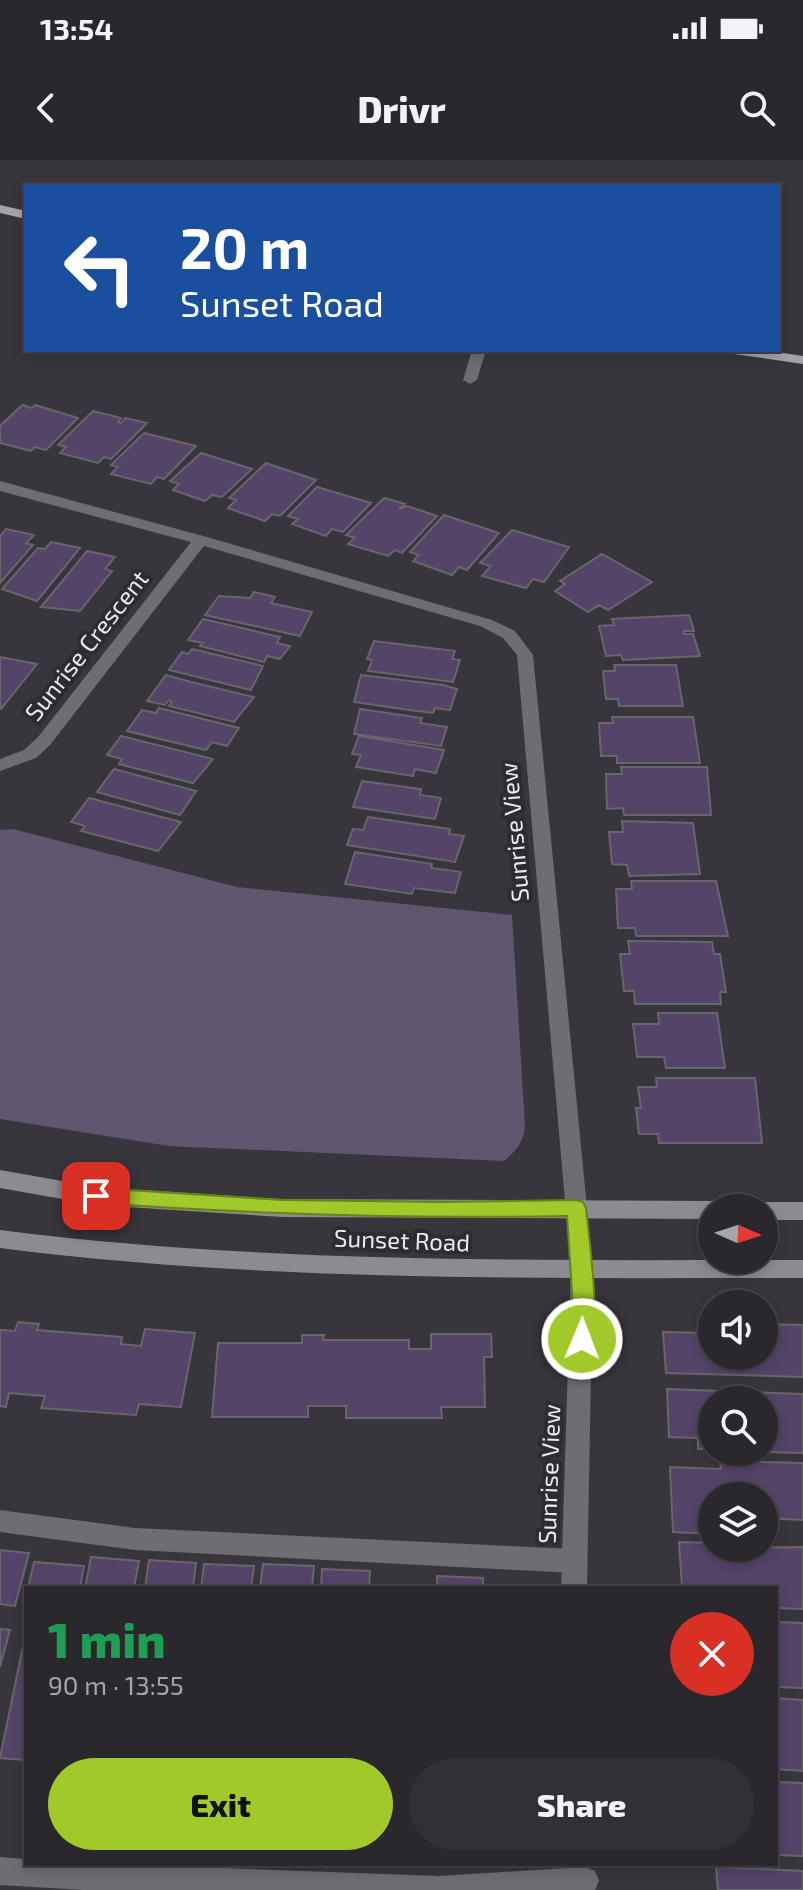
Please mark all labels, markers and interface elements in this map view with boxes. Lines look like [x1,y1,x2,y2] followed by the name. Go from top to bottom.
[40,10,113,46] text: 13:54
[24,86,68,130] icon: back
[735,86,779,130] icon: search
[357,87,446,130] text: Drivr
[180,213,309,280] text: 20 m
[48,216,152,320] icon: left
[180,281,384,324] text: Sunset Road
[18,564,153,726] street label: Sunrise Crescent
[493,761,534,903] street label: Sunrise View
[62,1162,130,1230] pin
[74,1174,118,1218] icon: arrive
[698,1194,778,1274] north arrow
[698,1194,778,1562] map controls
[334,1223,470,1256] street label: Sunset Road
[698,1290,778,1370] button: sound
[540,1297,624,1381] position arrow
[698,1386,778,1466] button: search
[532,1403,565,1544] street label: Sunrise View
[698,1482,778,1562] button: layers
[48,1610,166,1668] text: 1 min
[670,1612,754,1696] button: close
[48,1669,184,1700] text: 90 m · 13:55
[48,1758,393,1850] button: Exit
[409,1758,754,1850] button: Share

